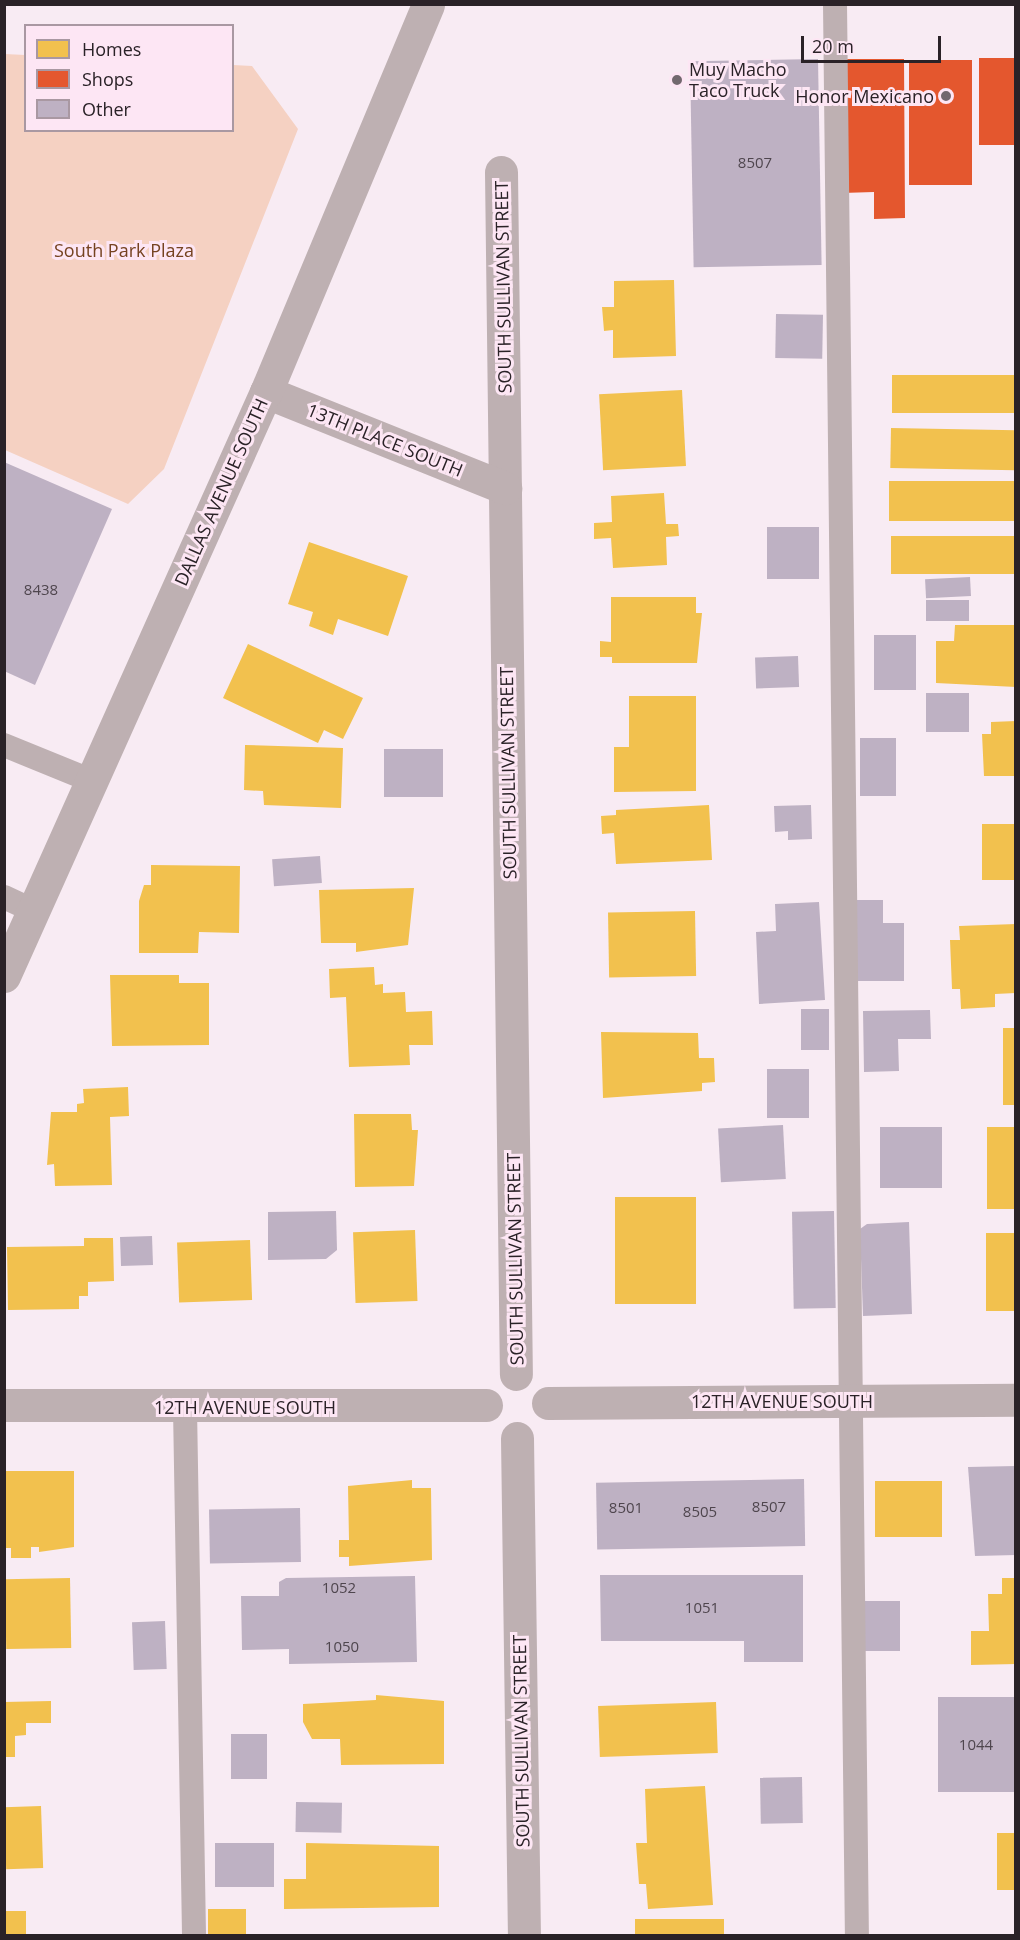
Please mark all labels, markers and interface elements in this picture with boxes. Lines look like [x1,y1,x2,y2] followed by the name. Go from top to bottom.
[24,24,234,132] legend
[804,24,944,62] scale bar
[812,34,854,58] text: 20 m
[82,37,141,61] text: Homes
[689,59,787,101] place label: Muy Macho Taco Truck
[82,67,133,91] text: Shops
[670,73,684,87] marker: Muy Macho Taco Truck
[795,85,934,107] place label: Honor Mexicano
[939,89,953,103] marker: Honor Mexicano
[82,97,131,121] text: Other
[738,154,772,172] house number: 8507
[490,180,516,394] street label: SOUTH SULLIVAN STREET
[54,239,194,261] park label: South Park Plaza
[170,395,272,589] street label: DALLAS AVENUE SOUTH
[304,399,466,481] street label: 13TH PLACE SOUTH
[24,581,58,599] house number: 8438
[495,666,521,880] street label: SOUTH SULLIVAN STREET
[502,1152,528,1366] street label: SOUTH SULLIVAN STREET
[691,1390,873,1412] street label: 12TH AVENUE SOUTH
[154,1396,336,1418] street label: 12TH AVENUE SOUTH
[752,1498,786,1516] house number: 8507
[609,1499,643,1517] house number: 8501
[683,1503,717,1521] house number: 8505
[322,1579,356,1597] house number: 1052
[685,1599,719,1617] house number: 1051
[508,1634,534,1848] street label: SOUTH SULLIVAN STREET
[325,1638,359,1656] house number: 1050
[959,1736,993,1754] house number: 1044

